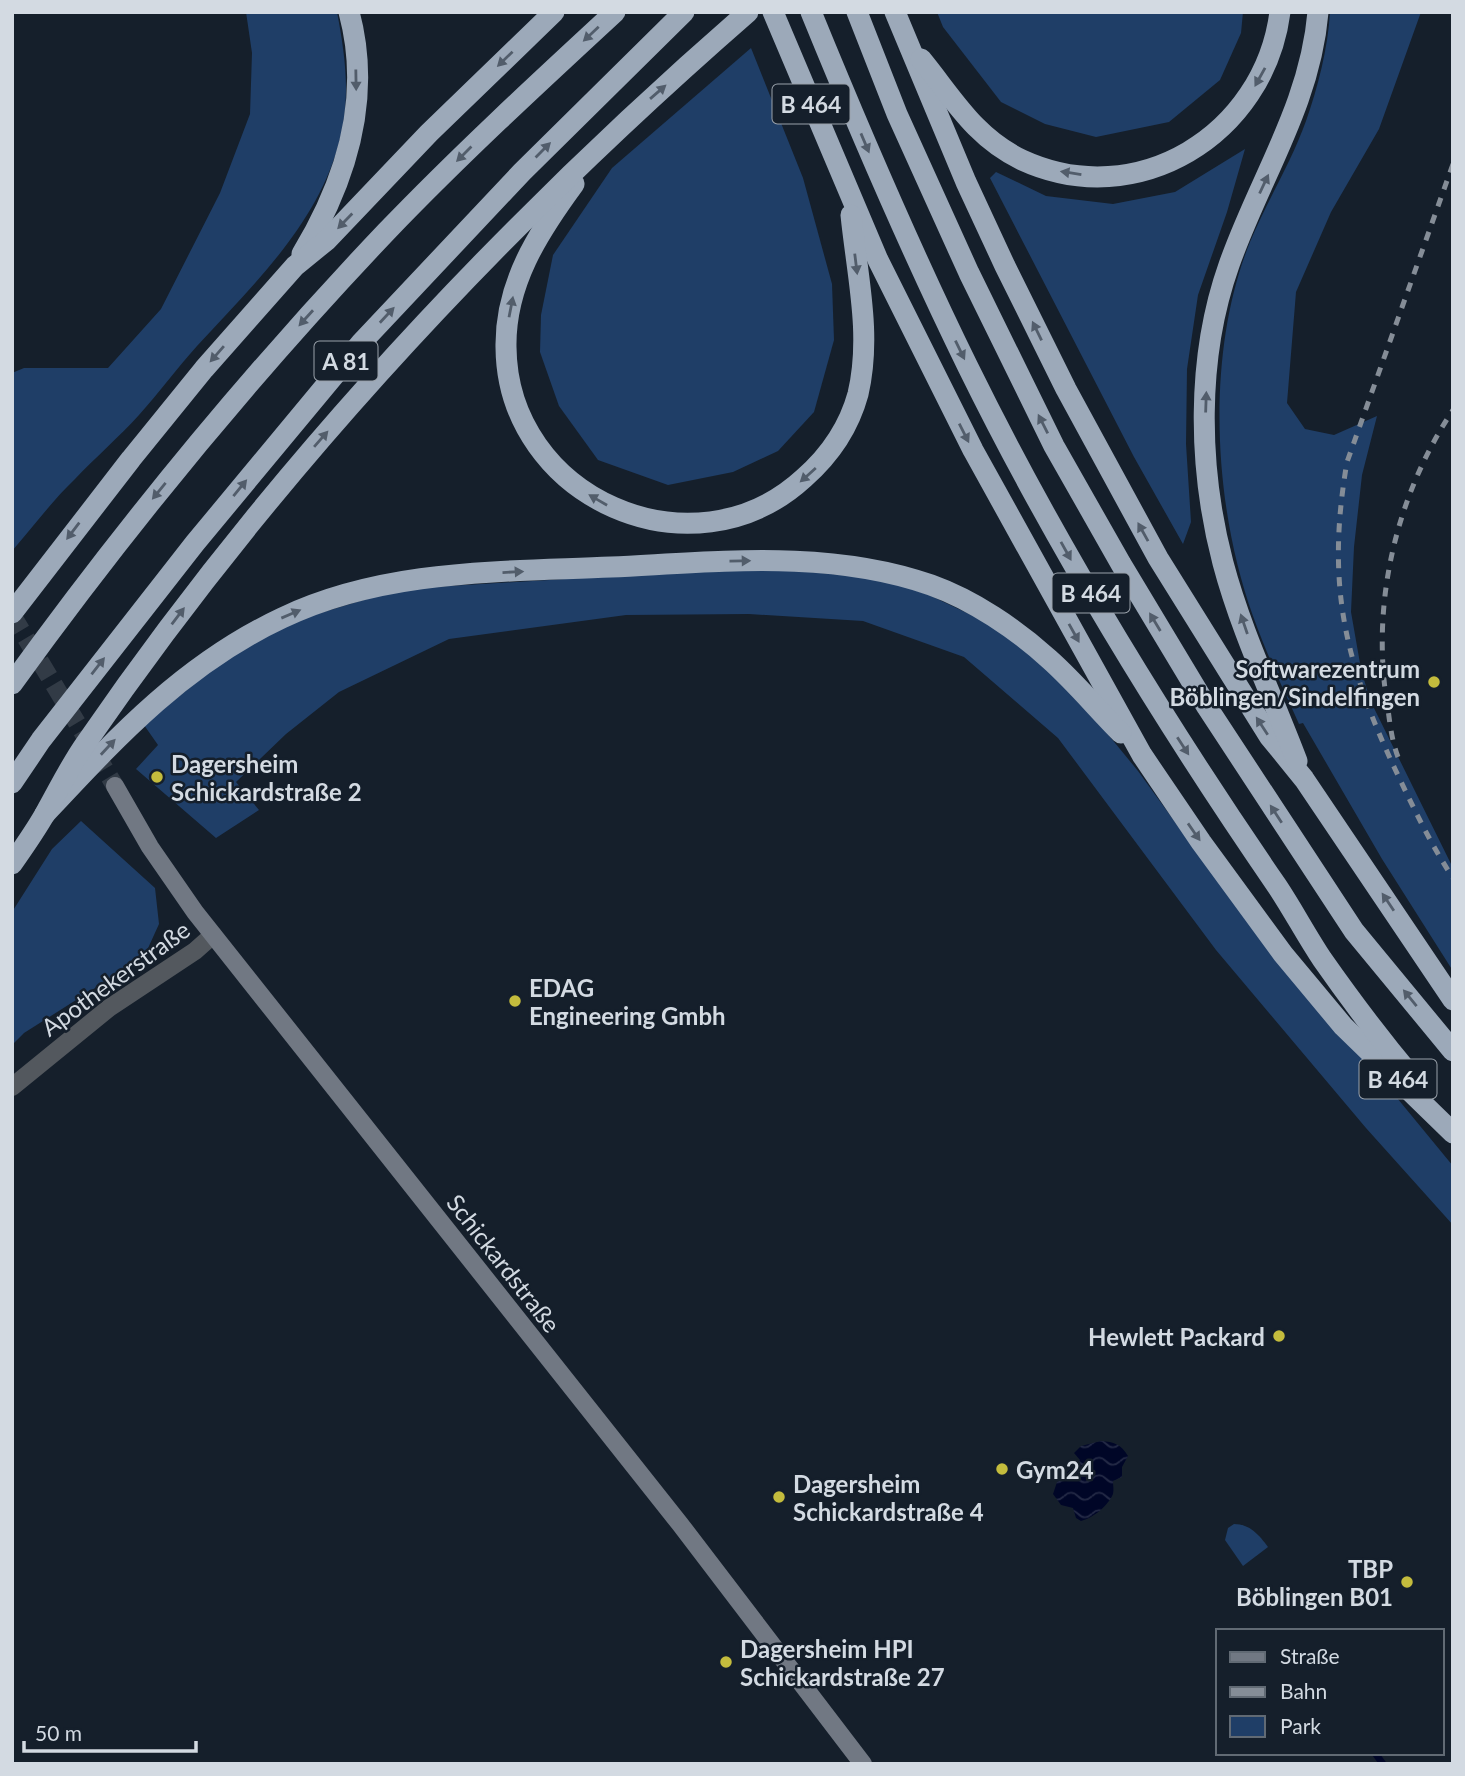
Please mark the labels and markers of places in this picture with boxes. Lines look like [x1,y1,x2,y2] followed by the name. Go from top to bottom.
[1169,654,1420,711] place label: Softwarezentrum Böblingen/Sindelfingen
[1426,674,1442,690] marker: Softwarezentrum Böblingen/Sindelfingen
[171,749,362,806] place label: Dagersheim Schickardstraße 2
[149,769,165,785] marker: Dagersheim Schickardstraße 2
[529,973,726,1030] place label: EDAG Engineering Gmbh
[507,993,523,1009] marker: EDAG Engineering Gmbh
[1088,1322,1265,1351] place label: Hewlett Packard
[1271,1328,1287,1344] marker: Hewlett Packard
[1016,1455,1094,1484] place label: Gym24
[994,1461,1010,1477] marker: Gym24
[793,1469,984,1526] place label: Dagersheim Schickardstraße 4
[771,1489,787,1505] marker: Dagersheim Schickardstraße 4
[1236,1554,1393,1611] place label: TBP Böblingen B01
[1399,1574,1415,1590] marker: TBP Böblingen B01
[740,1634,945,1691] place label: Dagersheim HPI Schickardstraße 27
[718,1654,734,1670] marker: Dagersheim HPI Schickardstraße 27

